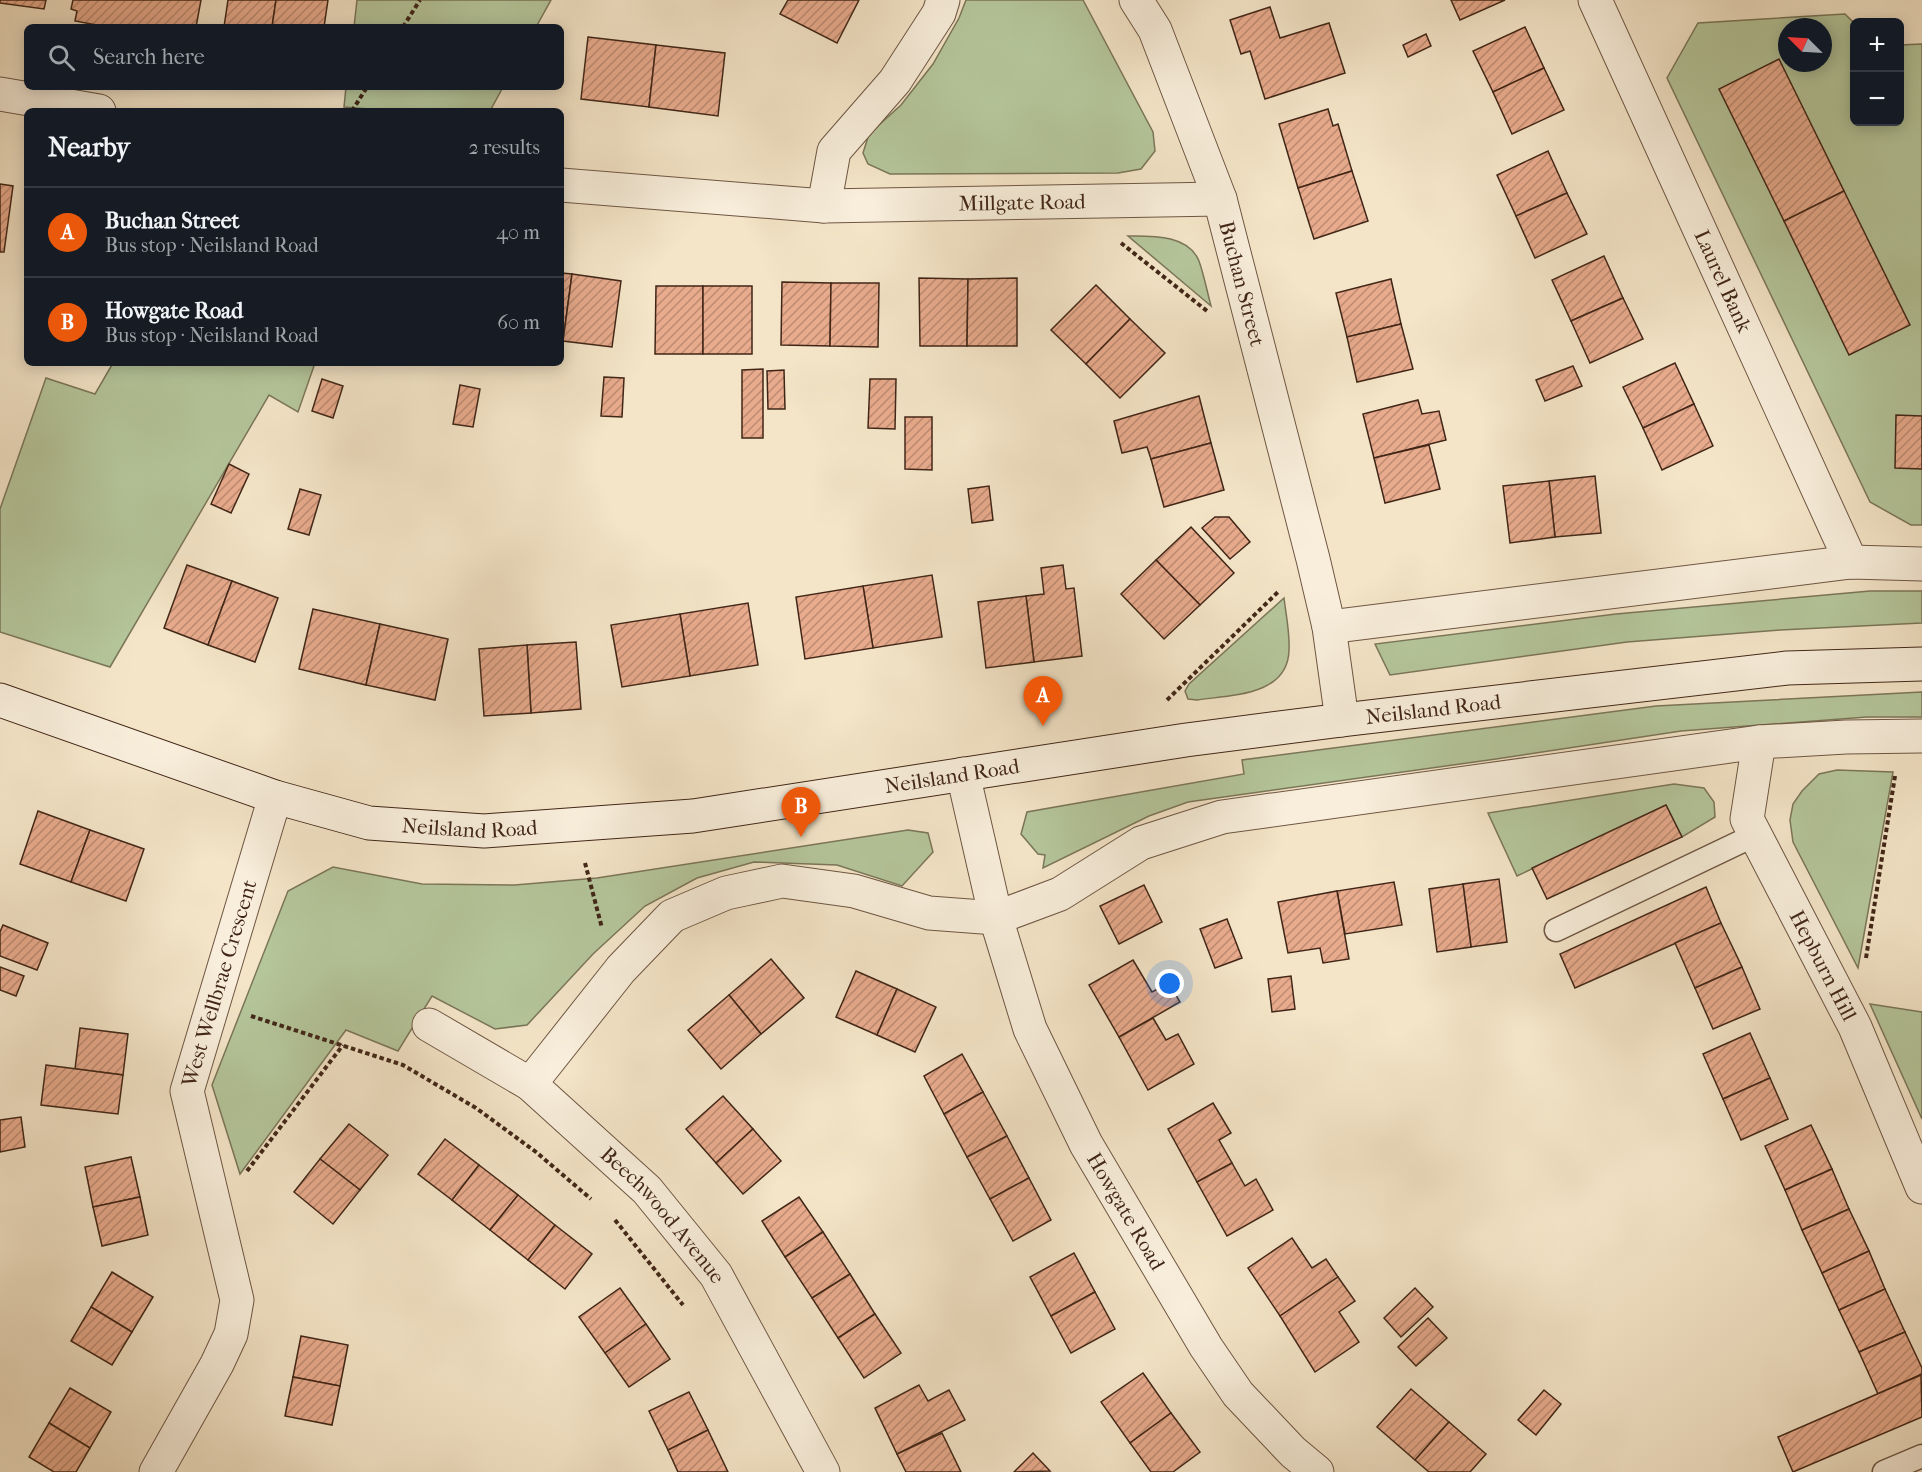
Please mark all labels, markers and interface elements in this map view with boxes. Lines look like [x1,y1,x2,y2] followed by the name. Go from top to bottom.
[1778,18,1832,72] north arrow
[1850,18,1904,126] map controls
[1850,18,1904,72] button: +
[24,24,564,90] search box
[45,41,78,74] icon: search
[93,44,205,70] text: Search here
[1850,72,1904,126] button: −
[48,132,130,163] text: Nearby
[469,136,540,159] text: 2 results
[958,189,1086,216] street label: Millgate Road
[105,208,239,234] text: Buchan Street
[1214,219,1270,349] street label: Buchan Street
[61,221,74,244] text: A
[496,221,540,244] text: 40 m
[1689,226,1757,336] street label: Laurel Bank
[105,234,319,257] text: Bus stop · Neilsland Road
[105,298,243,324] text: Howgate Road
[61,311,74,334] text: B
[497,311,540,334] text: 60 m
[105,324,319,347] text: Bus stop · Neilsland Road
[1024,676,1062,726] pin: A
[1364,689,1503,729] street label: Neilsland Road
[883,754,1022,798] street label: Neilsland Road
[782,788,820,837] pin: B
[401,813,539,843] street label: Neilsland Road
[177,876,262,1091] street label: West Wellbrae Crescent
[1785,906,1862,1025] street label: Hepburn Hill
[1155,969,1184,998] your location
[596,1142,730,1287] street label: Beechwood Avenue
[1082,1148,1170,1275] street label: Howgate Road

